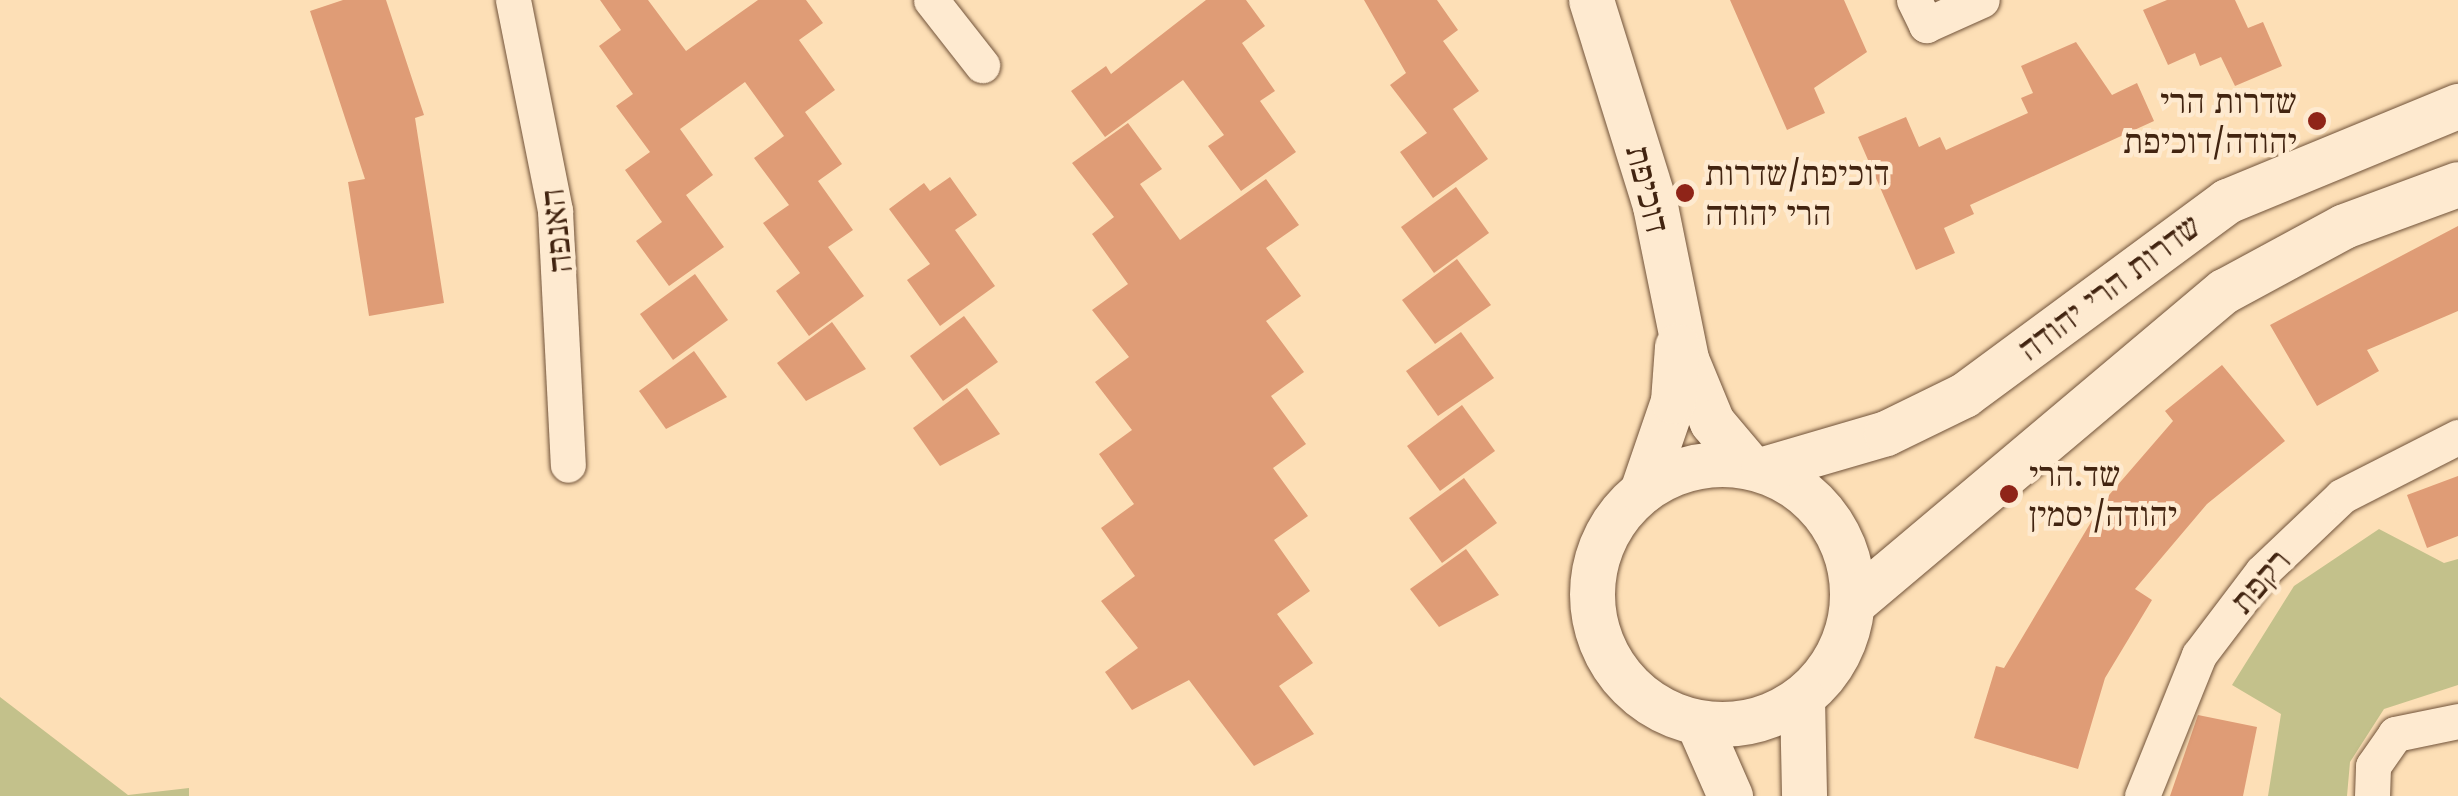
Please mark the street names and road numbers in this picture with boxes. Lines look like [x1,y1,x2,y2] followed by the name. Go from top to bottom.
[1617,141,1679,237] street label: דוכיפת
[531,187,581,275] street label: האנפה
[2009,204,2209,370] street label: שדרות הרי יהודה
[2221,540,2299,622] street label: רקפת

